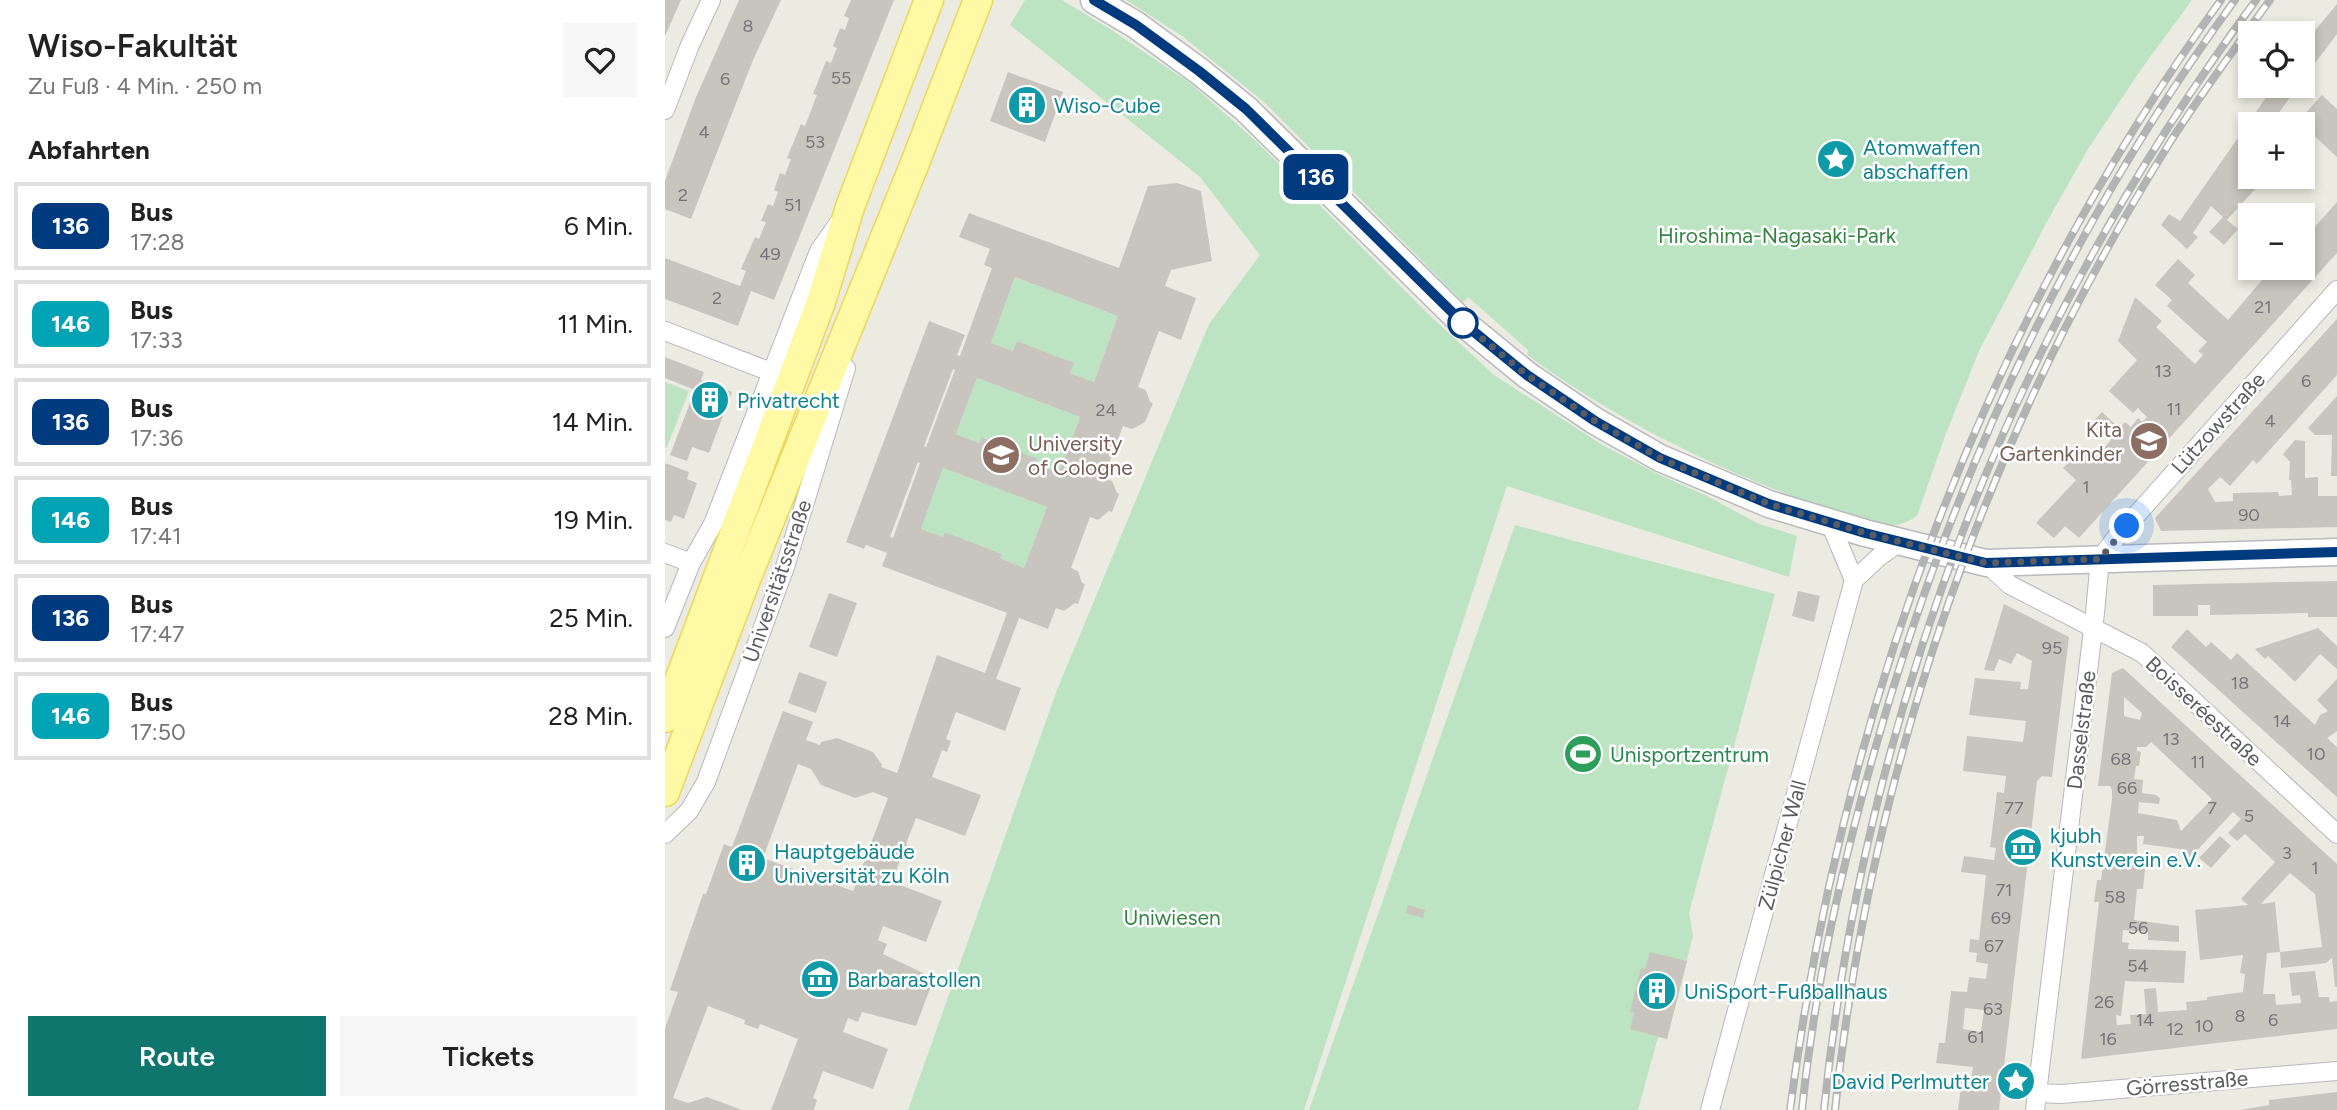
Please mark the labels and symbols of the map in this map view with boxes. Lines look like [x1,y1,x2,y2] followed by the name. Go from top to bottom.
[742,15,754,37] house number: 8
[831,67,851,89] house number: 55
[720,68,730,90] house number: 6
[1006,84,1048,126] building icon: Wiso-Cube
[1054,93,1160,118] place label: Wiso-Cube
[698,121,710,143] house number: 4
[805,131,825,153] house number: 53
[1863,135,1981,184] place label: Atomwaffen abschaffen
[1815,138,1857,180] place icon: Atomwaffen abschaffen
[1276,154,1356,200] line badge: 136
[678,184,688,206] house number: 2
[784,194,802,216] house number: 51
[1658,223,1897,248] park label: Hiroshima-Nagasaki-Park
[759,243,781,265] house number: 49
[712,287,722,309] house number: 2
[2254,296,2272,318] house number: 21
[1448,308,1478,338] unlabelled marker
[2154,360,2172,382] house number: 13
[2166,367,2270,479] street label: Lützowstraße
[2301,370,2311,392] house number: 6
[689,379,731,421] building icon: Privatrecht
[737,388,840,413] place label: Privatrecht
[2167,398,2181,420] house number: 11
[1095,399,1117,421] house number: 24
[2264,410,2276,432] house number: 4
[2000,417,2122,466] place label: Kita Gartenkinder
[2128,420,2170,462] school or university icon: Kita Gartenkinder
[1028,431,1133,480] place label: University of Cologne
[980,434,1022,476] school or university icon: University of Cologne
[2082,476,2090,498] house number: 1
[737,496,817,666] street label: Universitätsstraße
[2238,504,2260,526] house number: 90
[2109,508,2144,543] your location
[2042,637,2062,659] house number: 95
[2141,651,2267,771] street label: Boisseréestraße
[2061,669,2101,791] street label: Dasselstraße
[2231,672,2249,694] house number: 18
[2273,710,2291,732] house number: 14
[2162,728,2180,750] house number: 13
[1562,733,1604,775] sports icon: Unisportzentrum
[1610,742,1769,767] place label: Unisportzentrum
[2307,743,2325,765] house number: 10
[2110,748,2132,770] house number: 68
[2191,751,2205,773] house number: 11
[1753,777,1811,913] street label: Zülpicher Wall
[2117,777,2137,799] house number: 66
[2004,797,2024,819] house number: 77
[2207,797,2217,819] house number: 7
[2244,805,2254,827] house number: 5
[2050,823,2201,872] place label: kjubh Kunstverein e.V.
[2002,826,2044,868] museum icon: kjubh Kunstverein e.V.
[774,839,949,888] place label: Hauptgebäude Universität zu Köln
[726,842,768,884] building icon: Hauptgebäude Universität zu Köln
[2282,842,2292,864] house number: 3
[2311,857,2319,879] house number: 1
[1995,879,2013,901] house number: 71
[2104,886,2126,908] house number: 58
[1123,905,1221,930] park label: Uniwiesen
[1991,907,2011,929] house number: 69
[2128,917,2148,939] house number: 56
[1984,935,2004,957] house number: 67
[2127,955,2149,977] house number: 54
[799,958,841,1000] museum icon: Barbarastollen
[847,967,981,992] place label: Barbarastollen
[1636,970,1678,1012] building icon: UniSport-Fußballhaus
[1684,979,1888,1004] place label: UniSport-Fußballhaus
[2094,991,2114,1013] house number: 26
[1983,998,2003,1020] house number: 63
[2234,1005,2246,1027] house number: 8
[2136,1009,2154,1031] house number: 14
[2268,1009,2278,1031] house number: 6
[2195,1015,2213,1037] house number: 10
[2166,1018,2184,1040] house number: 12
[1967,1026,1985,1048] house number: 61
[2099,1028,2117,1050] house number: 16
[1995,1060,2037,1102] place icon: David Perlmutter
[2125,1065,2249,1101] street label: Görresstraße
[1832,1069,1989,1094] place label: David Perlmutter

